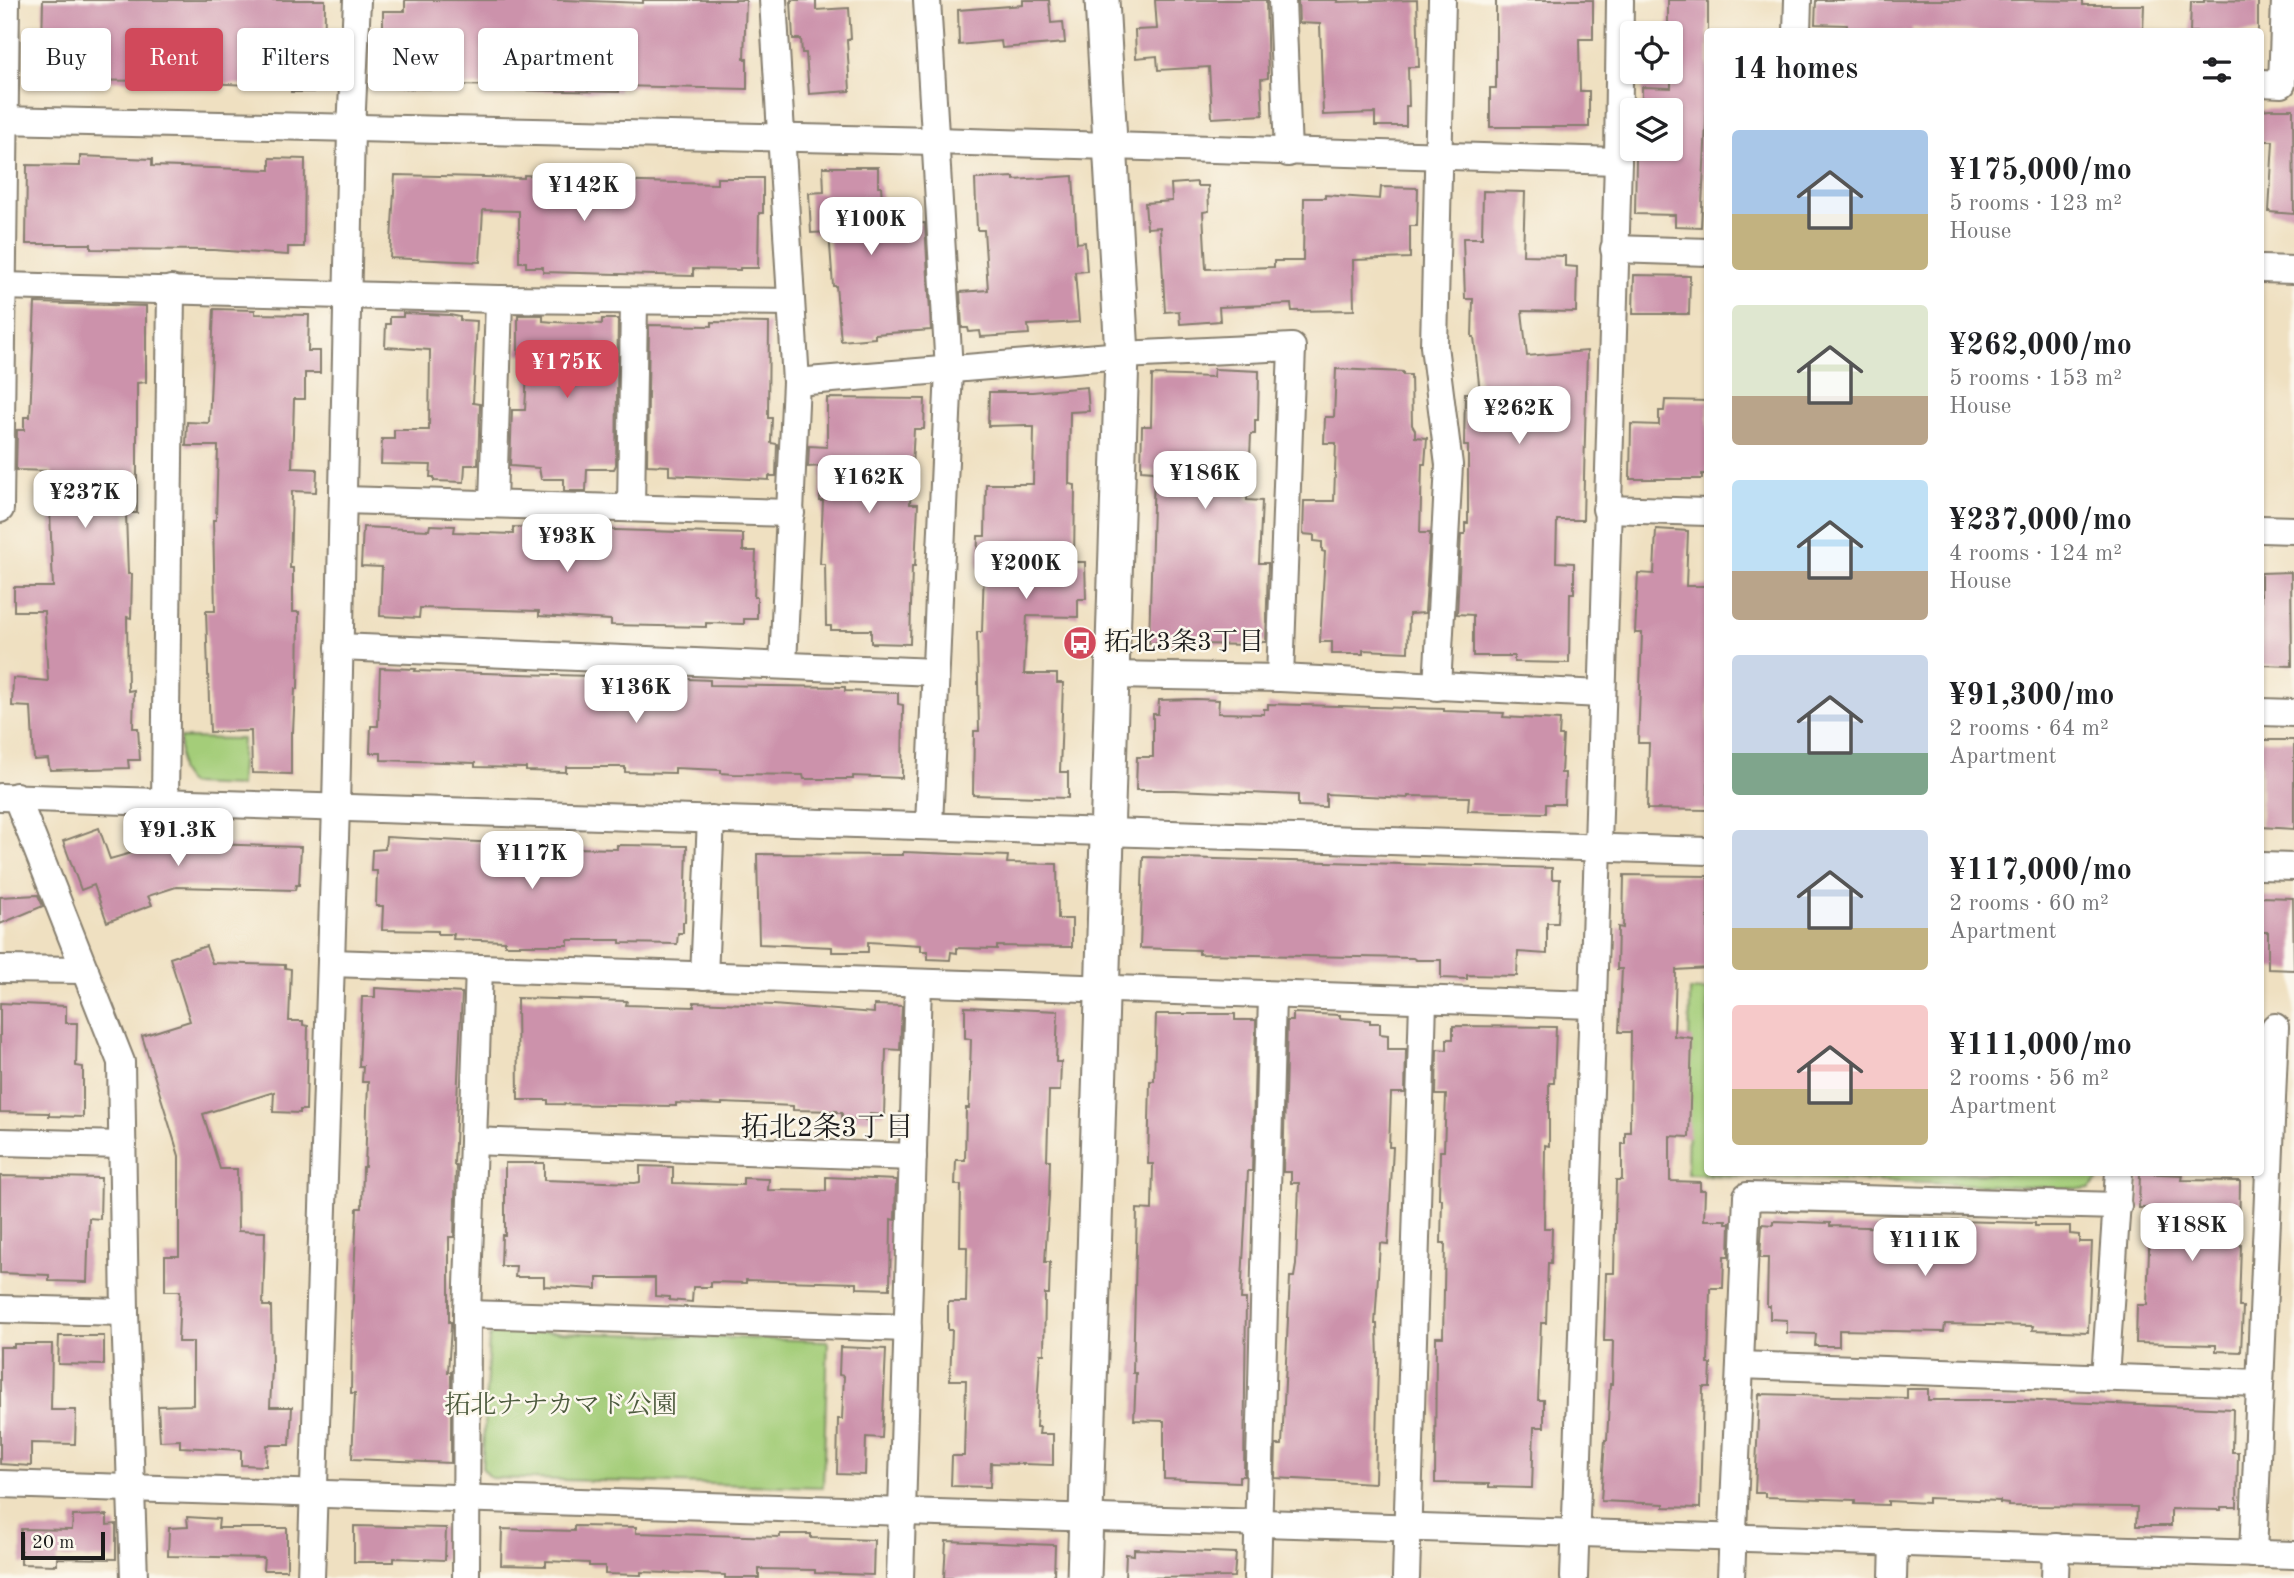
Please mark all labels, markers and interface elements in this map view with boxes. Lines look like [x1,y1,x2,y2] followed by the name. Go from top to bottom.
[1620,21,1683,161] map controls
[1620,21,1683,84] button: locate
[21,28,111,91] chip: Buy
[125,28,223,91] chip: Rent
[237,28,354,91] chip: Filters
[368,28,464,91] chip: New
[478,28,638,91] chip: Apartment
[2198,51,2236,89] icon: filters
[1732,55,1858,85] text: 14 homes
[1620,98,1683,161] button: layers
[1949,156,2132,186] text: ¥175,000/mo
[1788,158,1872,242] icon: home
[535,164,633,223] pin: ¥142K
[548,174,620,197] text: ¥142K
[1949,192,2122,215] text: 5 rooms · 123 m²
[822,198,920,257] pin: ¥100K
[835,208,907,231] text: ¥100K
[1949,220,2011,243] text: House
[1949,331,2132,361] text: ¥262,000/mo
[1788,333,1872,417] icon: home
[518,340,616,400] pin: ¥175K
[531,351,603,374] text: ¥175K
[1949,367,2122,390] text: 5 rooms · 153 m²
[1470,386,1568,446] pin: ¥262K
[1949,395,2011,418] text: House
[1483,397,1555,420] text: ¥262K
[1156,452,1254,511] pin: ¥186K
[820,456,918,515] pin: ¥162K
[1169,462,1241,485] text: ¥186K
[833,466,905,489] text: ¥162K
[36,470,134,530] pin: ¥237K
[49,481,121,504] text: ¥237K
[1949,506,2132,536] text: ¥237,000/mo
[1788,508,1872,592] icon: home
[526,514,608,574] pin: ¥93K
[538,525,596,548] text: ¥93K
[977,542,1075,601] pin: ¥200K
[1949,542,2122,565] text: 4 rooms · 124 m²
[990,552,1062,575] text: ¥200K
[1949,570,2011,593] text: House
[1061,624,1099,662] bus stop icon: 拓北3条3丁目
[1104,628,1264,656] place label: 拓北3条3丁目
[587,666,685,725] pin: ¥136K
[600,676,672,699] text: ¥136K
[1949,681,2114,711] text: ¥91,300/mo
[1788,683,1872,767] icon: home
[1949,717,2109,740] text: 2 rooms · 64 m²
[1949,745,2057,768] text: Apartment
[121,808,235,868] pin: ¥91.3K
[139,819,217,842] text: ¥91.3K
[483,832,581,891] pin: ¥117K
[496,842,568,865] text: ¥117K
[1949,856,2132,886] text: ¥117,000/mo
[1788,858,1872,942] icon: home
[1949,892,2109,915] text: 2 rooms · 60 m²
[1949,920,2057,943] text: Apartment
[1949,1031,2132,1061] text: ¥111,000/mo
[1788,1033,1872,1117] icon: home
[1949,1067,2109,1090] text: 2 rooms · 56 m²
[1949,1095,2057,1118] text: Apartment
[741,1112,913,1143] district label: 拓北2条3丁目
[2143,1204,2241,1263] pin: ¥188K
[2156,1214,2228,1237] text: ¥188K
[1876,1218,1974,1278] pin: ¥111K
[1889,1229,1961,1252] text: ¥111K
[444,1391,678,1419] park label: 拓北ナナカマド公園
[21,1529,105,1561] scale bar
[32,1534,74,1553] text: 20 m

